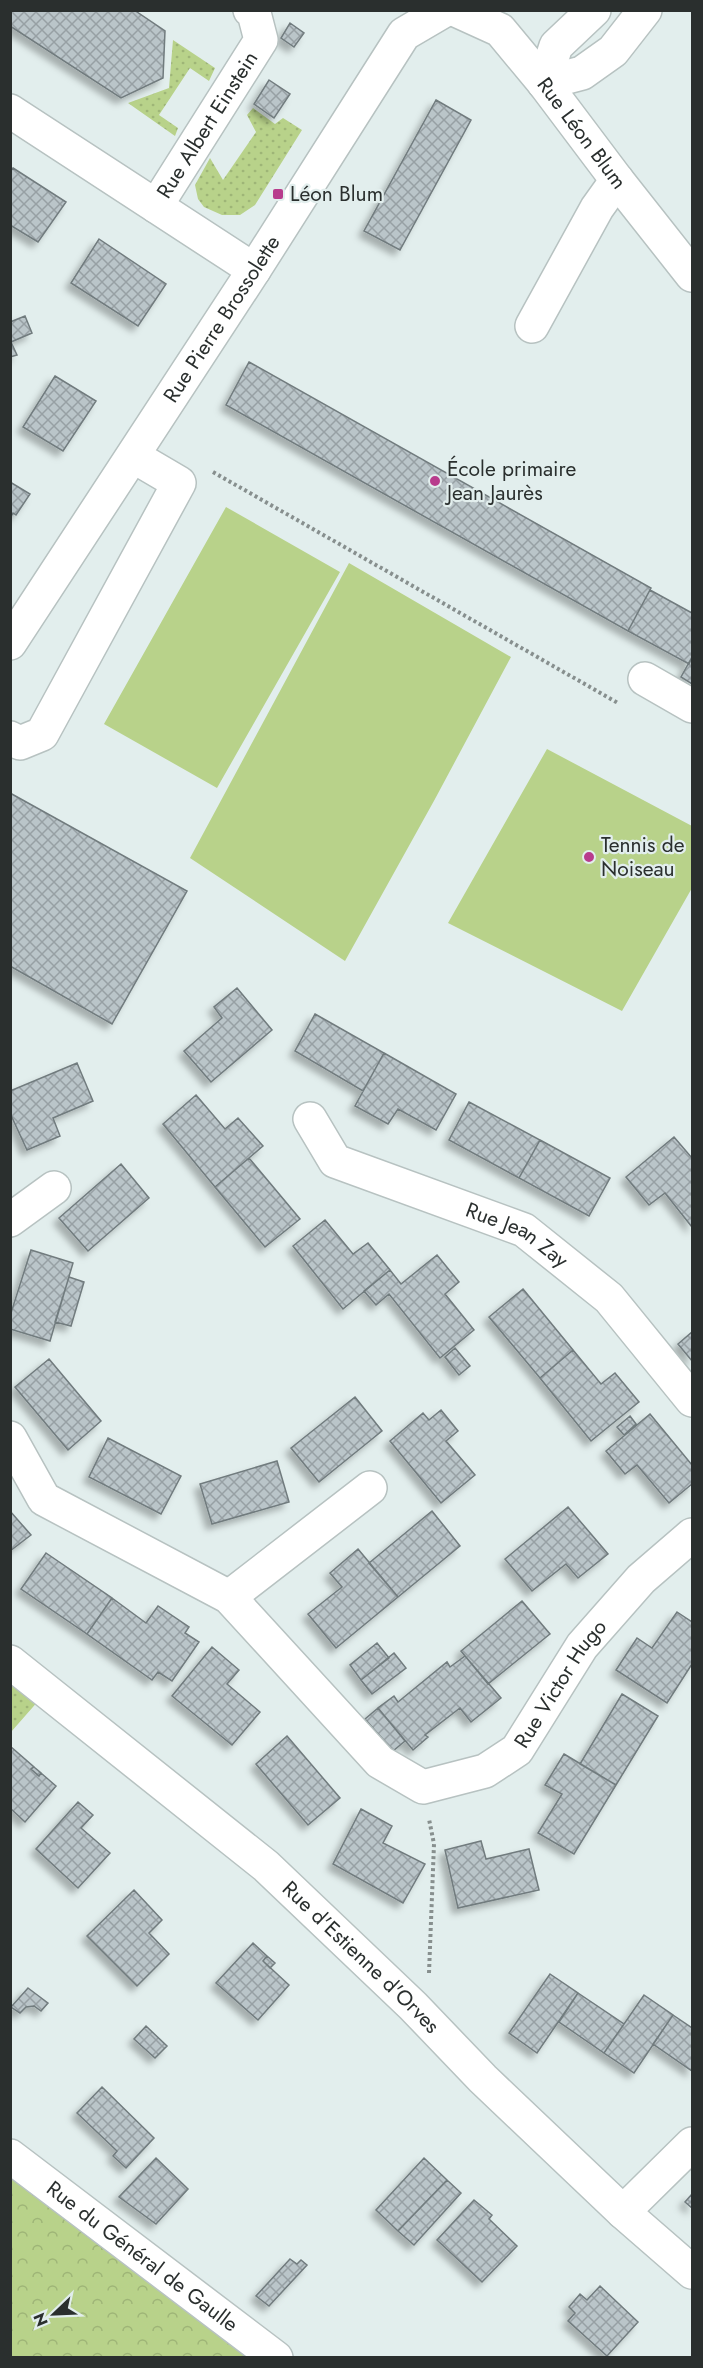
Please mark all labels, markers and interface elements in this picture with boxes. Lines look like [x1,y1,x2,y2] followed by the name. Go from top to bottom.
[149,45,265,204] street label: Rue Albert Einstein
[530,71,634,195] street label: Rue Léon Blum
[290,179,383,209] place label: Léon Blum
[271,187,285,201] marker: Léon Blum
[156,229,287,409] street label: Rue Pierre Brossolette
[444,454,576,508] place label: École primaire Jean Jaurès
[428,474,442,488] marker: École primaire Jean Jaurès
[601,830,685,884] place label: Tennis de Noiseau
[582,850,596,864] marker: Tennis de Noiseau
[461,1195,575,1275] street label: Rue Jean Zay
[507,1613,614,1754] street label: Rue Victor Hugo
[275,1874,447,2040] street label: Rue d'Estienne d'Orves
[40,2174,244,2339] street label: Rue du Général de Gaulle
[24,2284,84,2344] north arrow
[28,2309,54,2330] text: N

